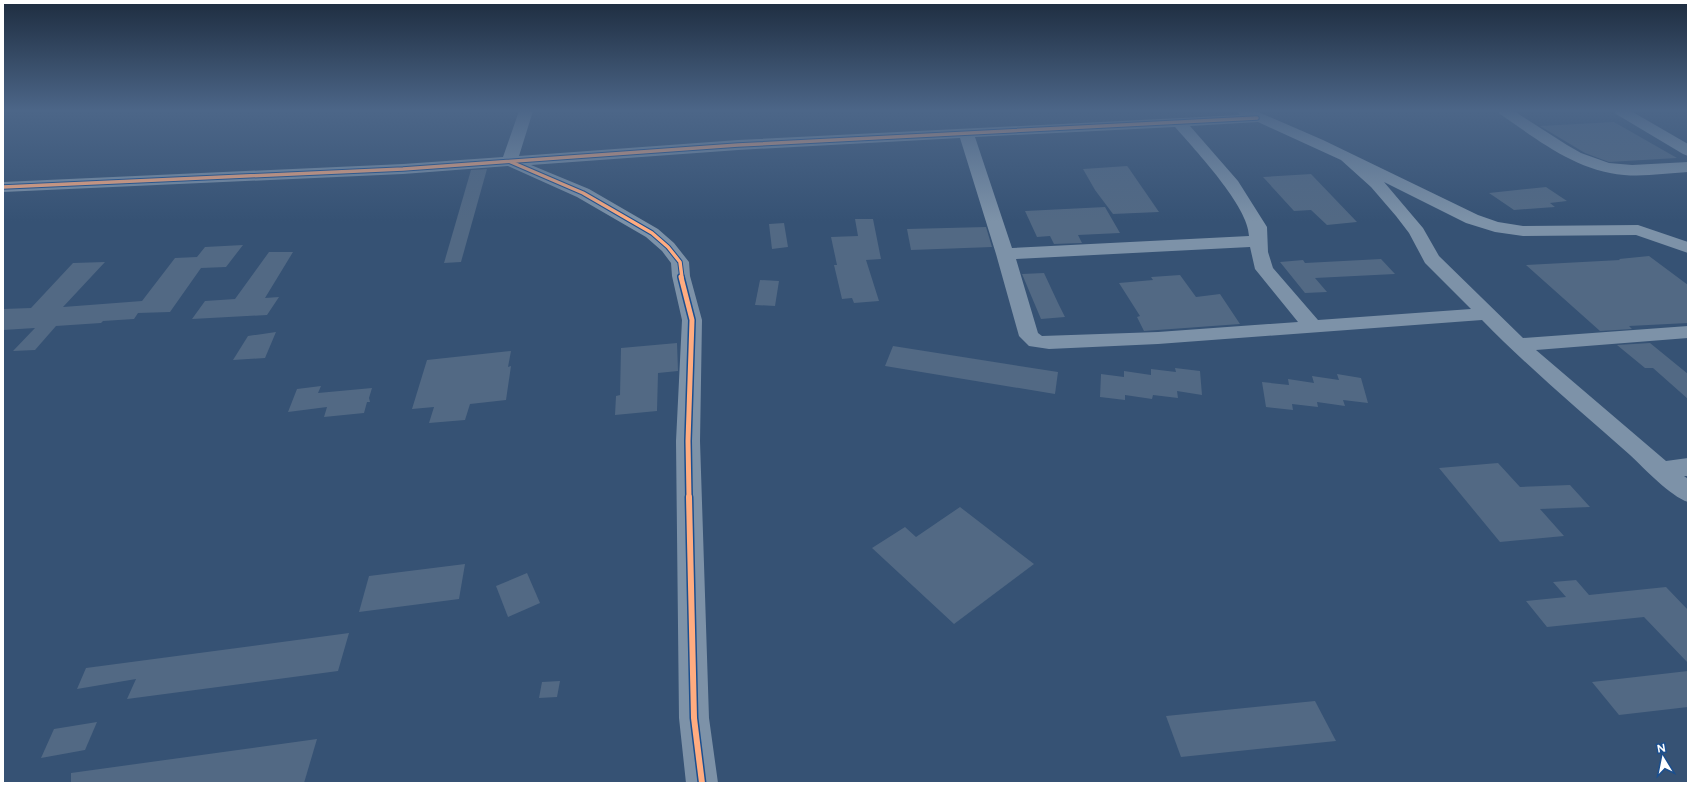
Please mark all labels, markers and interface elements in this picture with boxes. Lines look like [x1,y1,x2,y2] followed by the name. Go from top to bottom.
[1643,738,1683,778] north arrow
[1656,742,1667,756] text: N

